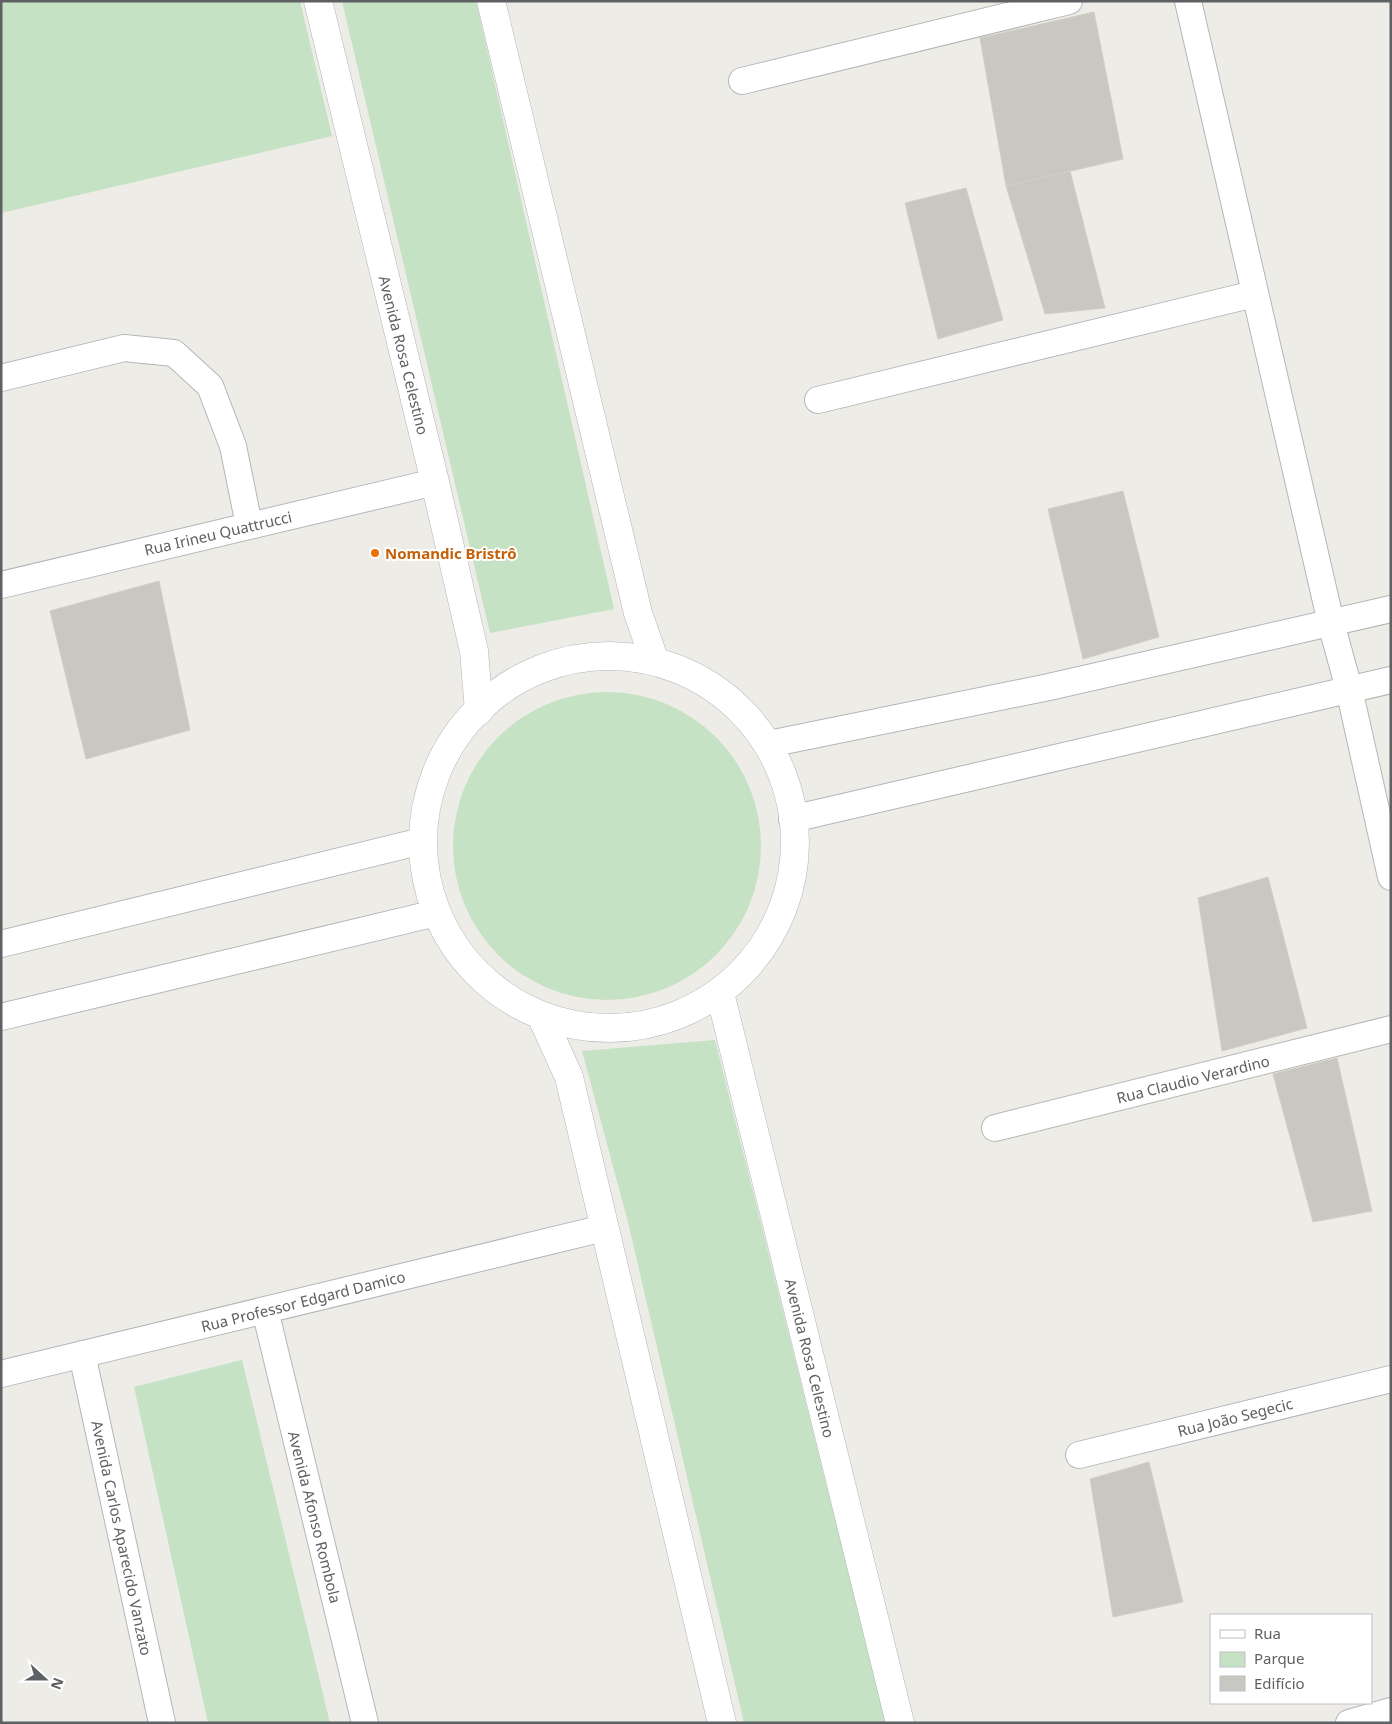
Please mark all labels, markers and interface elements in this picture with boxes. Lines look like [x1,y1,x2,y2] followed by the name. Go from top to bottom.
[375,273,433,437] street label: Avenida Rosa Celestino
[142,506,294,560] street label: Rua Irineu Quattrucci
[385,543,517,563] place label: Nomandic Bristrô
[369,547,381,559] marker: Nomandic Bristrô
[1114,1050,1272,1108] street label: Rua Claudio Verardino
[199,1266,407,1336] street label: Rua Professor Edgard Damico
[781,1276,839,1440] street label: Avenida Rosa Celestino
[1175,1393,1295,1441] street label: Rua João Segecic
[87,1419,157,1657] street label: Avenida Carlos Aparecido Vanzato
[284,1429,346,1605] street label: Avenida Afonso Rombola
[1210,1614,1372,1704] legend
[1254,1623,1281,1643] text: Rua
[1254,1648,1304,1668] text: Parque
[20,1654,70,1704] north arrow
[1254,1673,1305,1693] text: Edifício
[47,1675,69,1693] text: N

